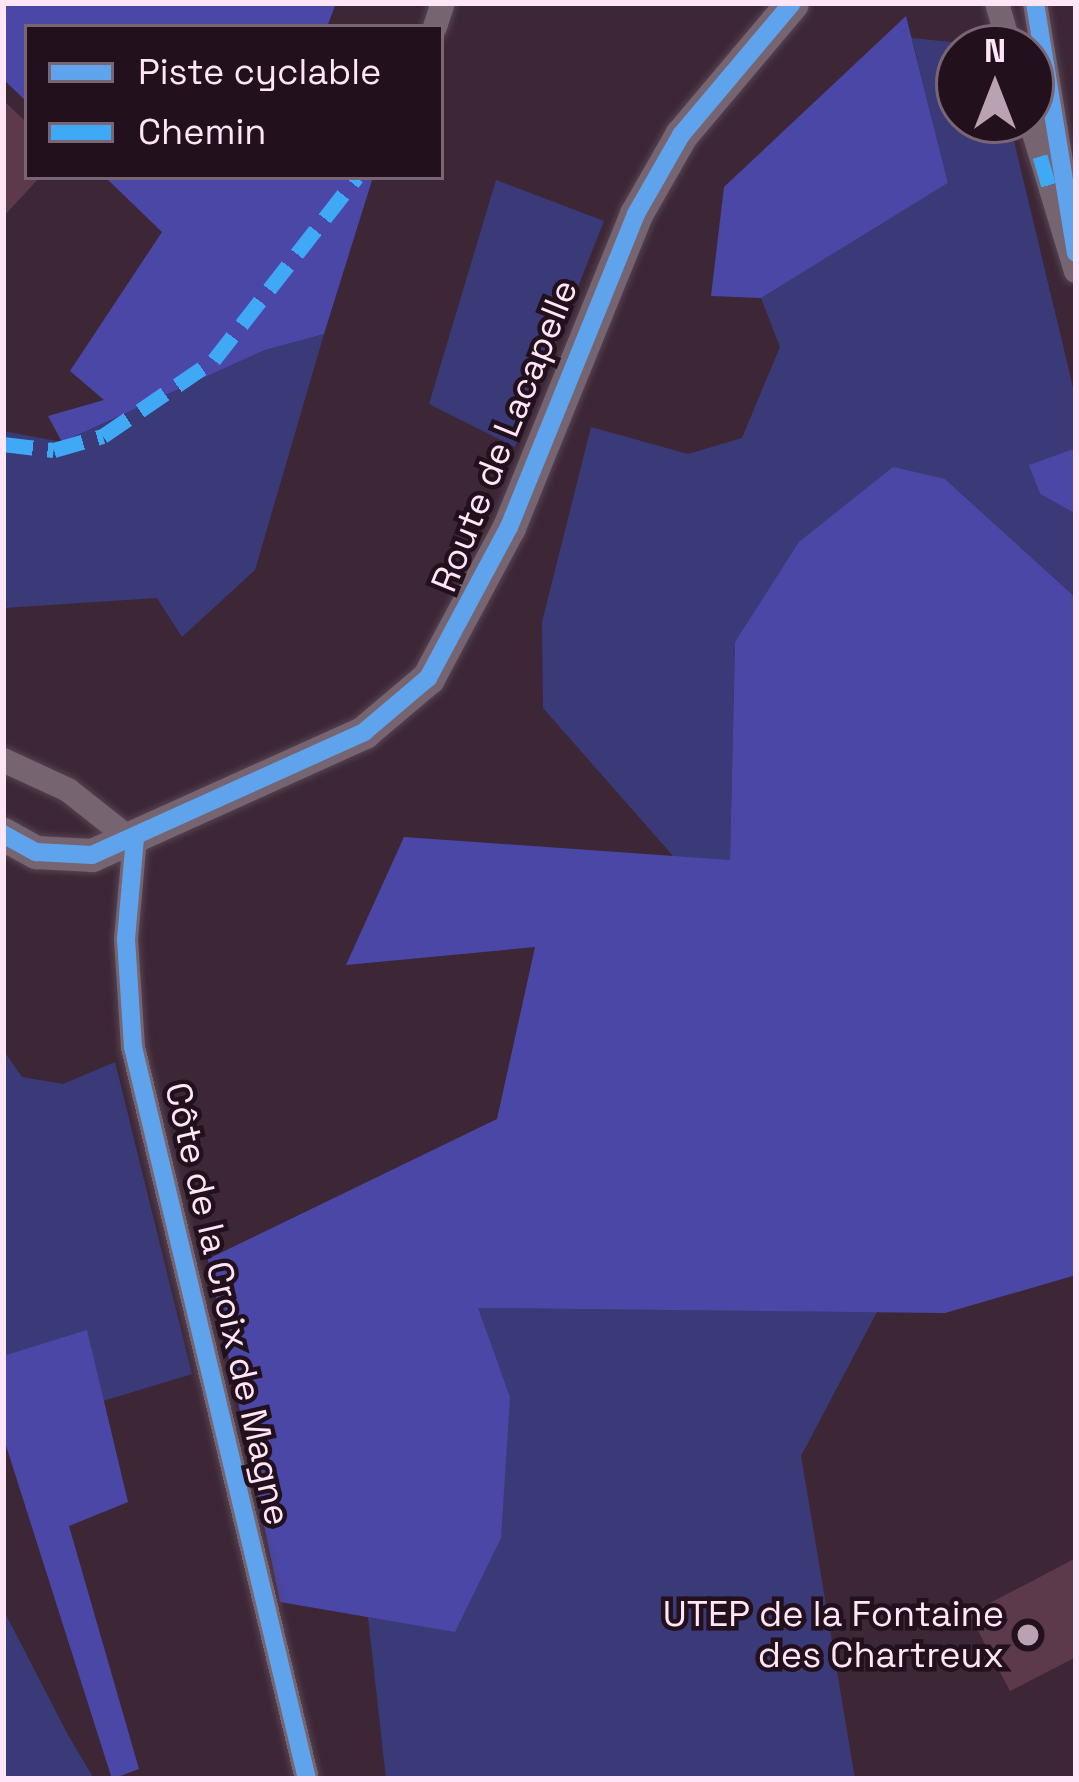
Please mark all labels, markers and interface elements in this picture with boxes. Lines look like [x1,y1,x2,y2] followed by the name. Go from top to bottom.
[24,24,444,180] legend
[935,24,1055,144] north arrow
[984,30,1006,72] text: N
[138,49,381,95] text: Piste cyclable
[138,109,266,155] text: Chemin
[423,274,587,598] street label: Route de Lacapelle
[155,1078,299,1530] street label: Côte de la Croix de Magne
[663,1592,1004,1677] place label: UTEP de la Fontaine des Chartreux
[1015,1622,1041,1648] marker: UTEP de la Fontaine des Chartreux

